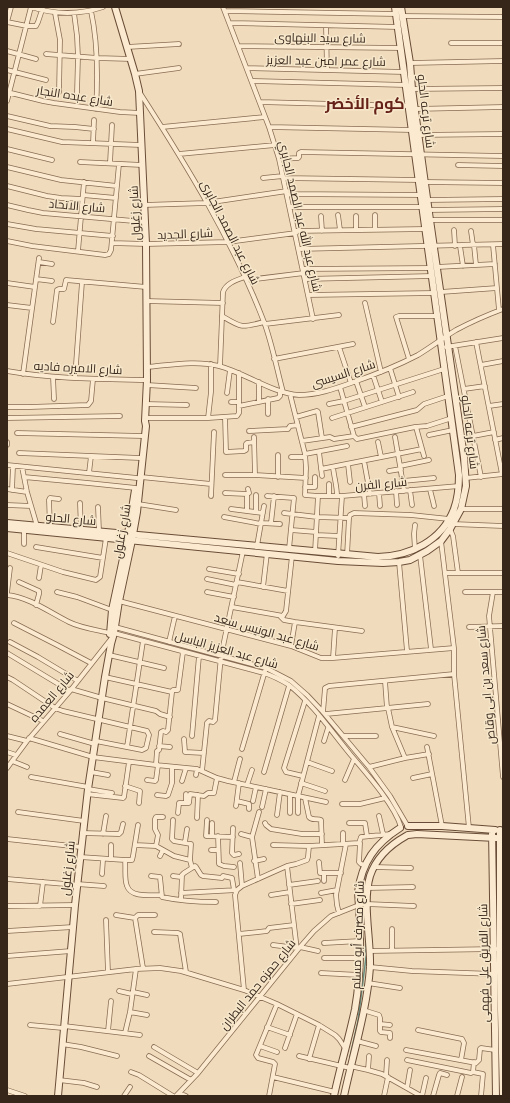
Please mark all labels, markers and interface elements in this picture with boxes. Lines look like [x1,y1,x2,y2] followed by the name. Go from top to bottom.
[274,28,366,47] street label: شارع سيد البنهاوى
[265,51,386,70] street label: شارع عمر امين عبد العزيز
[414,73,439,149] street label: شارع ترعه الحلو
[34,81,114,110] street label: شارع عبده النجار
[324,92,405,115] district label: كوم الأخضر
[273,139,326,294] street label: شارع عبد الله عبد الصمد الجابري
[197,177,264,288] street label: شارع عبد الصمد الجابرى
[125,185,144,241] street label: شارع زغلول
[48,195,106,216] street label: شارع الاتحاد
[157,224,213,243] street label: شارع الجديد
[309,355,377,392] street label: شارع السيسى
[33,357,123,378] street label: شارع الاميره فاديه
[458,394,483,470] street label: شارع ترعه الحلو
[354,473,408,494] street label: شارع الفرن
[108,502,135,560] street label: شارع زغلول
[45,508,97,529] street label: شارع الحلو
[212,608,321,655] street label: شارع عبد الونيس سعد
[472,625,499,745] street label: شارع سعد بن ابى وقاص
[173,627,281,672] street label: شارع عبد العزيز الباسل
[25,667,78,726] street label: شارع العمده
[56,840,79,896] street label: شارع زغلول
[347,880,368,990] street label: شارع مصرف أبو مسلم
[474,904,493,1022] street label: شارع الفريق على فهمى
[215,935,299,1033] street label: شارع حمزه حمد البطران

